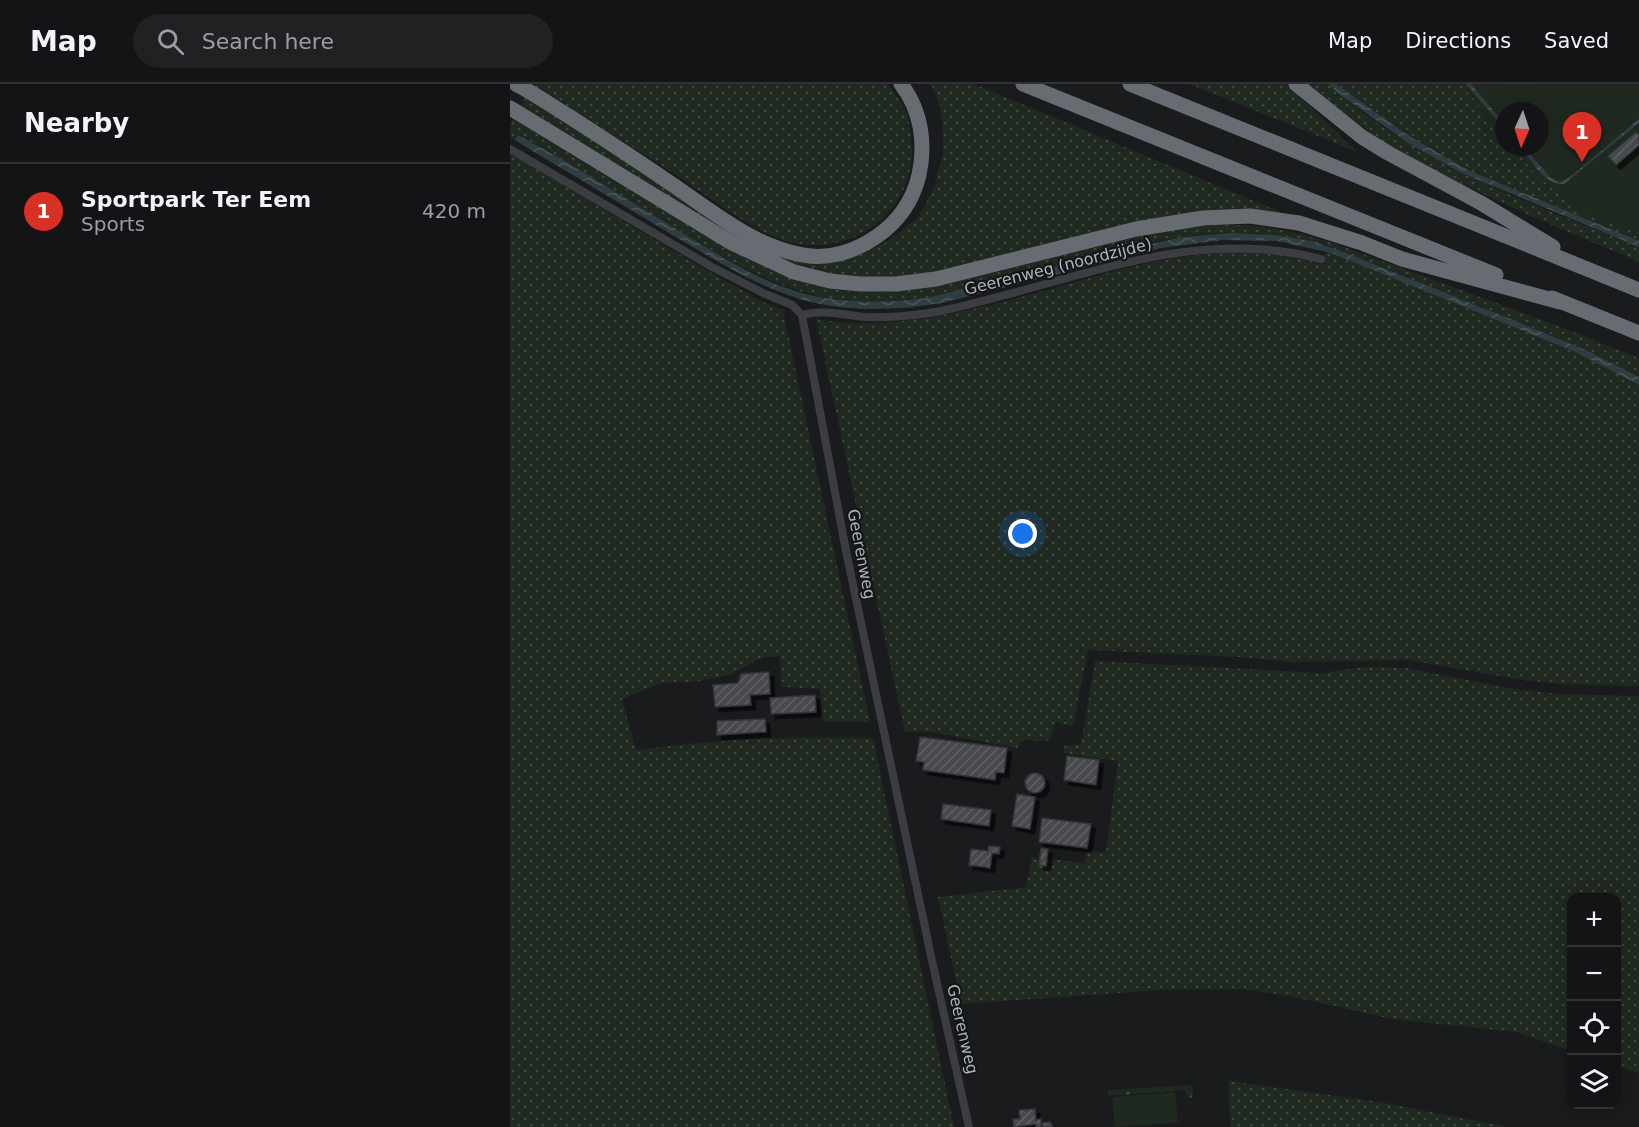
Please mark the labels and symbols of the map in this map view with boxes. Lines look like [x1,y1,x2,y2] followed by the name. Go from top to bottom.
[1495,102,1549,156] north arrow
[1562,112,1602,162] pin: 1
[962,234,1154,299] street label: Geerenweg (noordzijde)
[843,507,880,601] street label: Geerenweg
[1008,519,1037,548] your location
[943,982,982,1076] street label: Geerenweg

